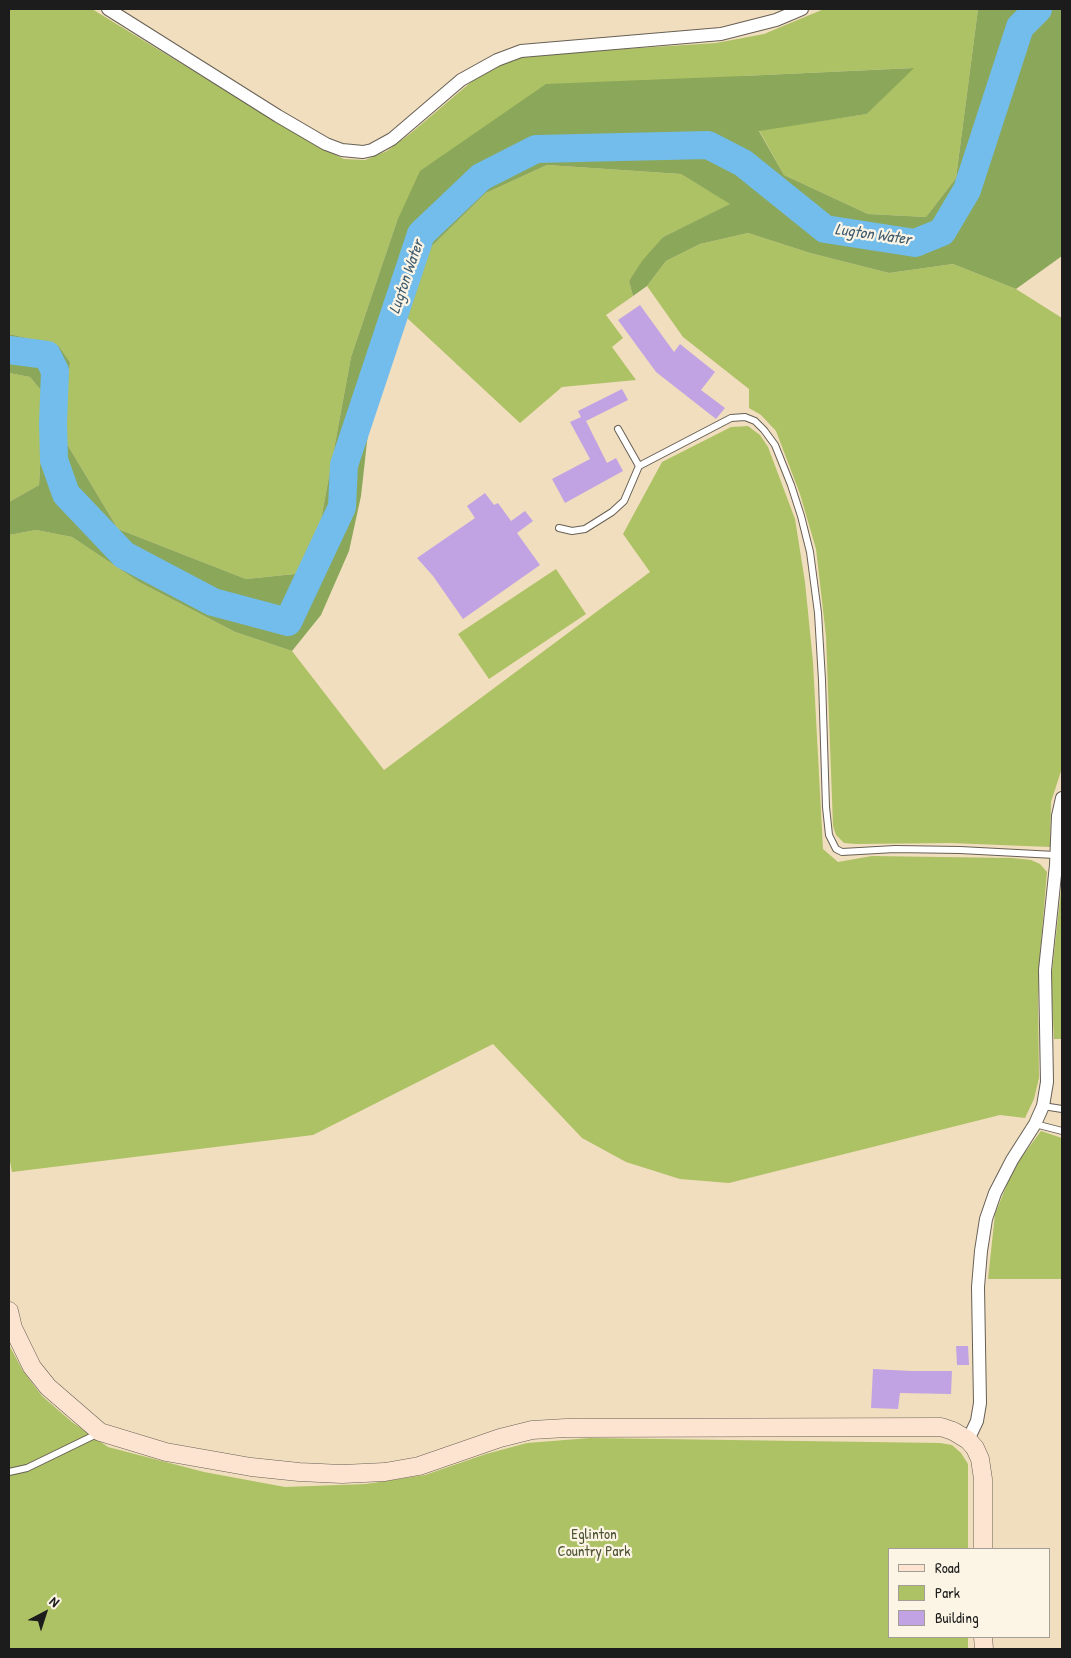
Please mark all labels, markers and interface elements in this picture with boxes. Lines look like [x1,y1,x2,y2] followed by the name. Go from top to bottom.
[834,220,912,250] water label: Lugton Water
[385,238,429,316] water label: Lugton Water
[558,1526,630,1561] park label: Eglinton Country Park
[888,1548,1051,1638] legend
[935,1557,960,1578] text: Road
[935,1582,960,1603] text: Park
[20,1588,70,1638] north arrow
[46,1591,64,1611] text: N
[935,1607,979,1628] text: Building

